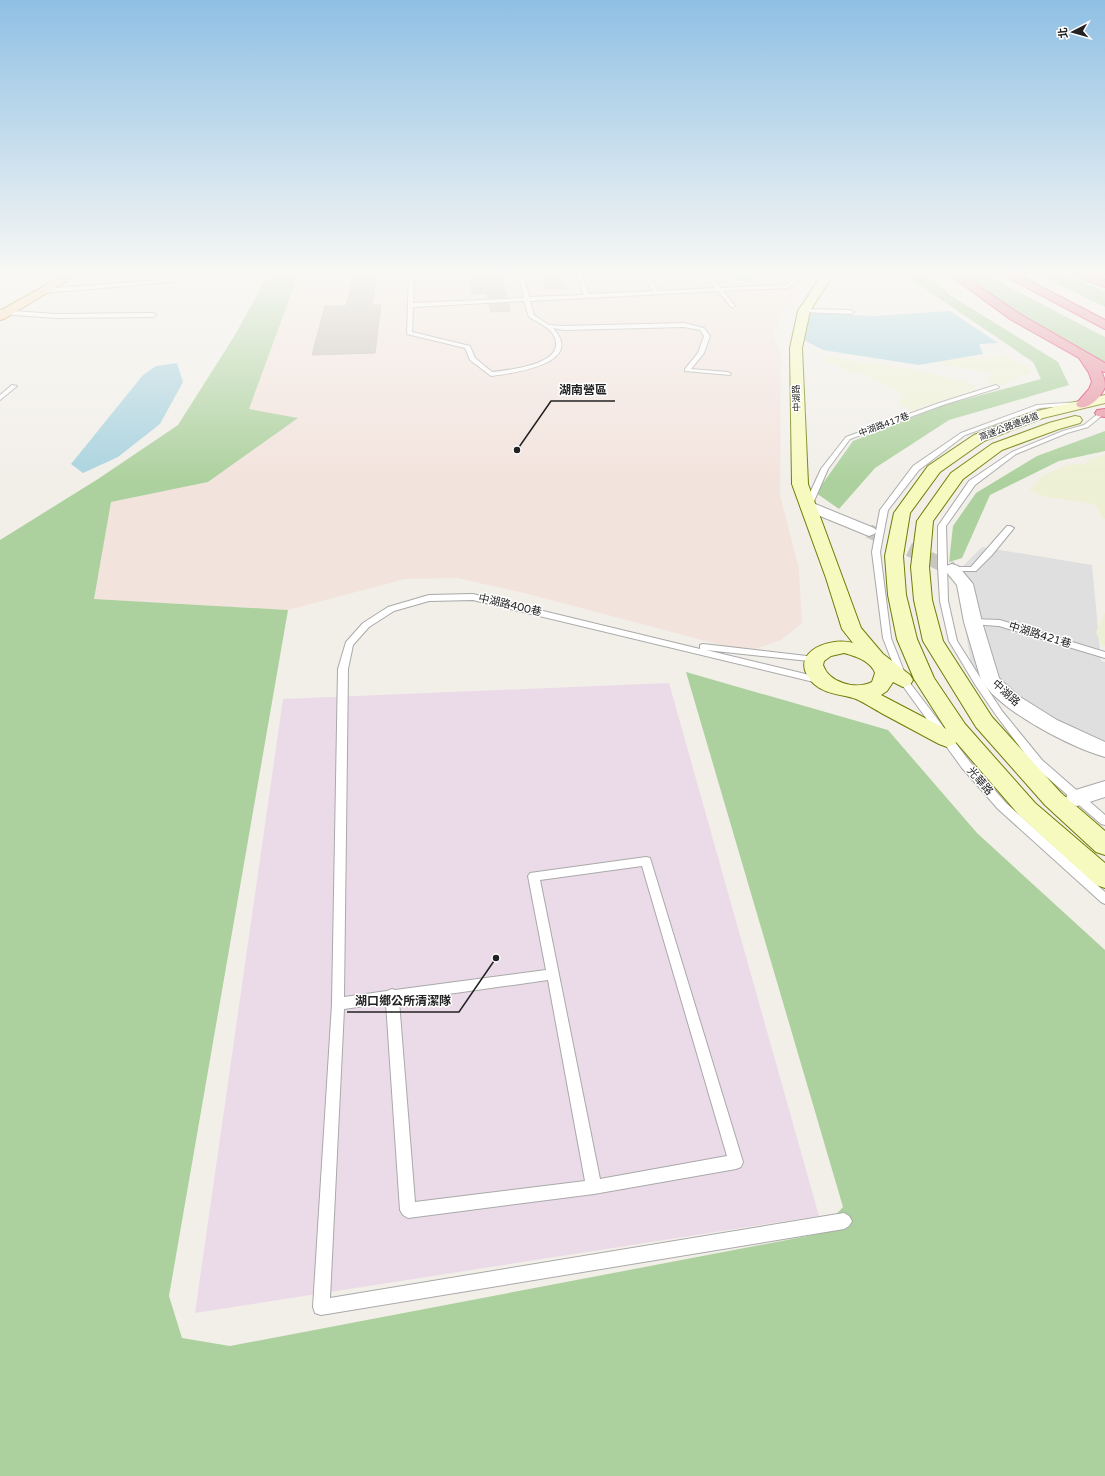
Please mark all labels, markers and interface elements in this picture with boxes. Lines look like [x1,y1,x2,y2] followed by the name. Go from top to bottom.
[1053,12,1093,52] north arrow
[1057,27,1071,39] text: 北
[551,377,615,401] callout: 湖南營區
[559,383,607,397] text: 湖南營區
[791,384,803,412] street label: 中湖路
[977,410,1040,443] street label: 高速公路連絡道
[857,411,911,439] street label: 中湖路417巷
[477,591,543,619] street label: 中湖路400巷
[1007,619,1073,651] street label: 中湖路421巷
[989,677,1023,709] street label: 中湖路
[964,764,996,798] street label: 光華路
[347,988,459,1012] callout: 湖口鄉公所清潔隊
[355,994,451,1008] text: 湖口鄉公所清潔隊

